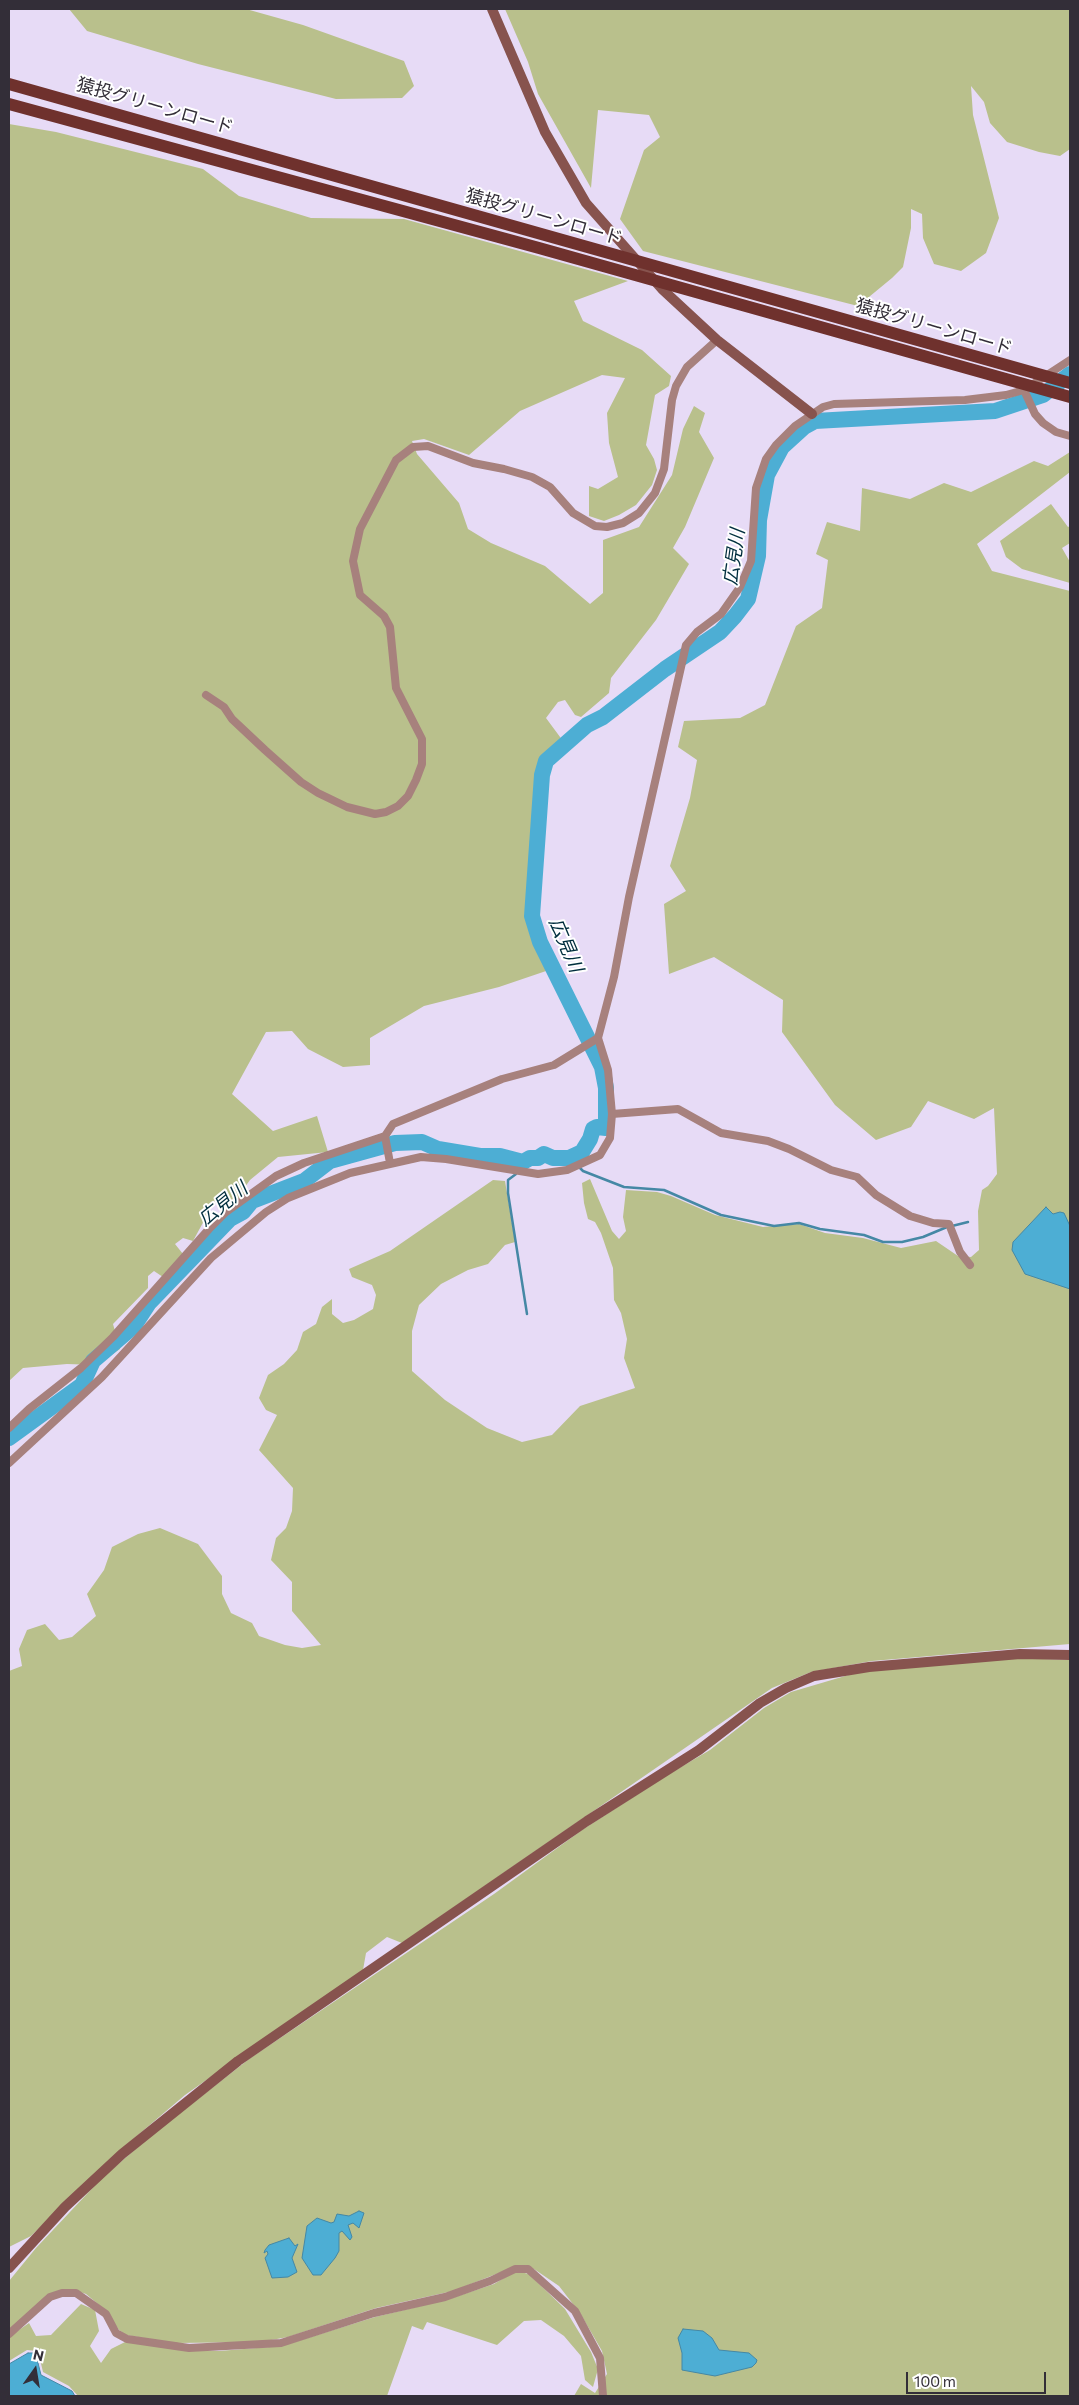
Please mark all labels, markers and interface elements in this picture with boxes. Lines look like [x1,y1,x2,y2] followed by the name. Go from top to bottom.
[74,73,236,139] street label: 猿投グリーンロード
[463,184,625,250] street label: 猿投グリーンロード
[853,294,1015,360] street label: 猿投グリーンロード
[719,527,749,587] water label: 広見川
[544,914,588,976] water label: 広見川
[194,1177,252,1231] water label: 広見川
[10,2345,60,2395] north arrow
[31,2345,46,2364] text: N
[909,2362,1049,2394] scale bar
[914,2372,956,2390] text: 100 m

